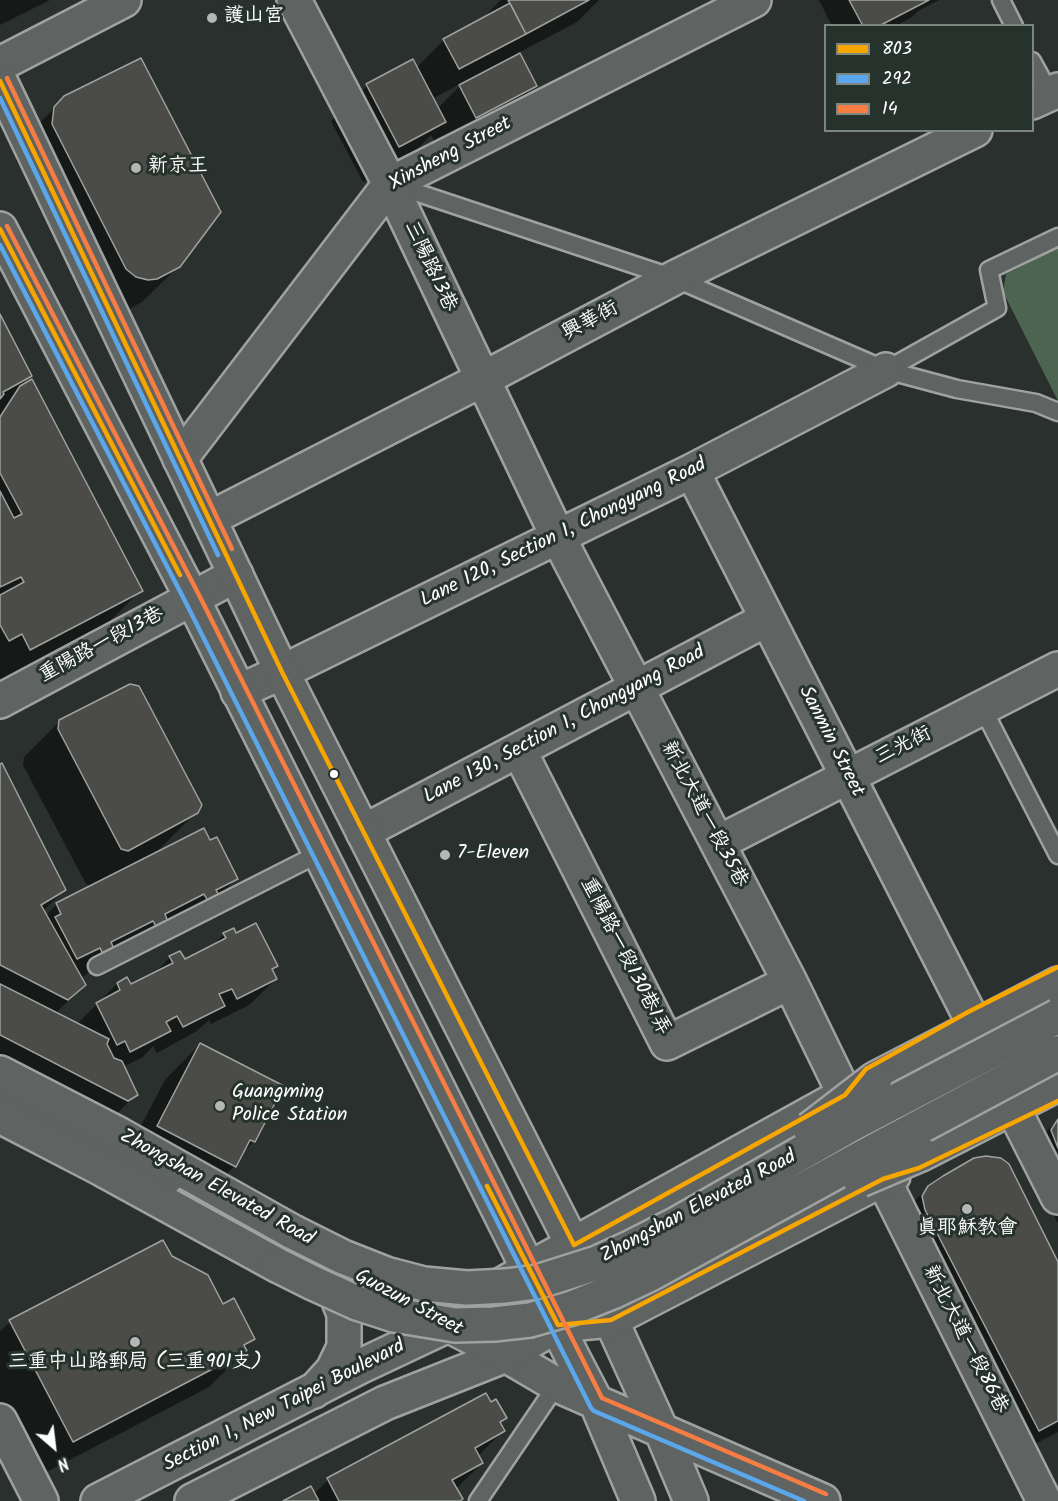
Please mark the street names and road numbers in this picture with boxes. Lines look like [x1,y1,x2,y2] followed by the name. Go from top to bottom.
[386,113,516,197] street label: Xinsheng Street
[397,218,461,316] street label: 三陽路13巷
[559,297,623,347] street label: 興華街
[417,454,711,614] street label: Lane 120, Section 1, Chongyang Road
[36,603,168,689] street label: 重陽路一段13巷
[420,642,710,810] street label: Lane 130, Section 1, Chongyang Road
[792,683,868,801] street label: Sanmin Street
[872,723,936,771] street label: 三光街
[654,738,752,892] street label: 新北大道一段35巷
[574,874,674,1040] street label: 重陽路一段130巷1弄
[115,1126,317,1252] street label: Zhongshan Elevated Road
[597,1146,801,1270] street label: Zhongshan Elevated Road
[916,1262,1012,1418] street label: 新北大道一段86巷
[350,1266,466,1342] street label: Guozun Street
[160,1336,410,1478] street label: Section 1, New Taipei Boulevard

